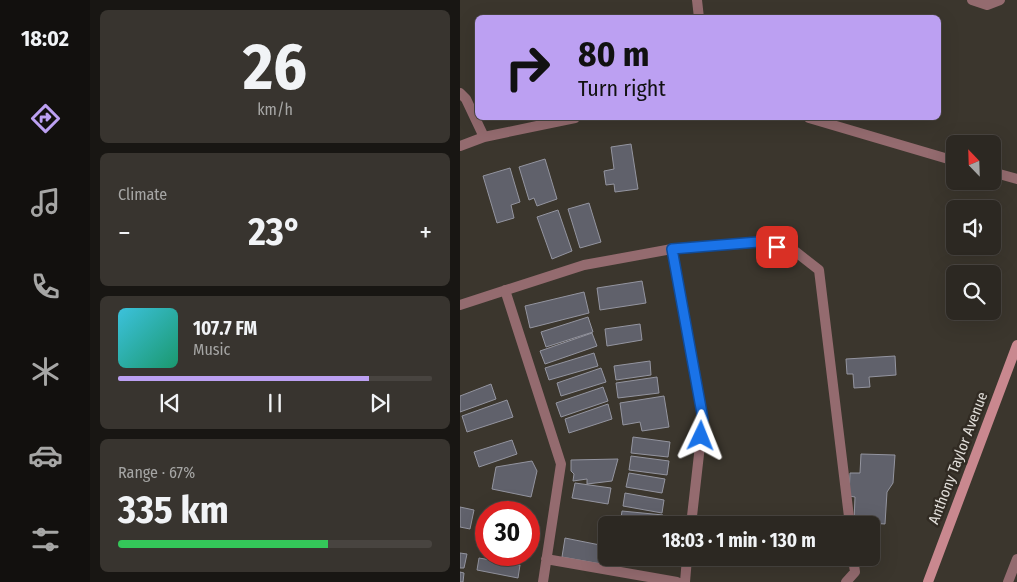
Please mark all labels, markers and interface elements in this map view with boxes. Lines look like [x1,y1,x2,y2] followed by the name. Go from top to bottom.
[21,25,69,52] text: 18:02
[243,28,307,106] text: 26
[578,33,650,75] text: 80 m
[495,35,560,100] icon: right
[578,75,666,102] text: Turn right
[257,100,293,119] text: km/h
[28,101,63,136] icon: directions
[946,135,1001,190] north arrow
[946,135,1001,320] map controls
[28,185,63,220] icon: music
[118,185,167,204] text: Climate
[946,200,1001,255] button: sound
[248,209,302,255] text: 23°
[118,216,131,249] text: −
[419,216,432,249] text: +
[756,226,798,268] pin
[763,233,791,261] icon: arrive
[946,265,1001,320] button: search
[28,269,63,304] icon: phone
[193,317,257,340] text: 107.7 FM
[193,340,230,359] text: Music
[28,354,63,389] icon: climate
[156,389,184,417] icon: previous
[261,389,289,417] icon: pause
[366,389,394,417] icon: next
[924,389,992,527] street label: Anthony Taylor Avenue
[674,409,726,461] position arrow
[28,438,63,473] icon: car
[118,463,195,482] text: Range · 67%
[118,487,229,533] text: 335 km
[475,501,540,566] speed limit sign: 30
[28,522,63,557] icon: filters
[662,529,816,552] text: 18:03 · 1 min · 130 m

